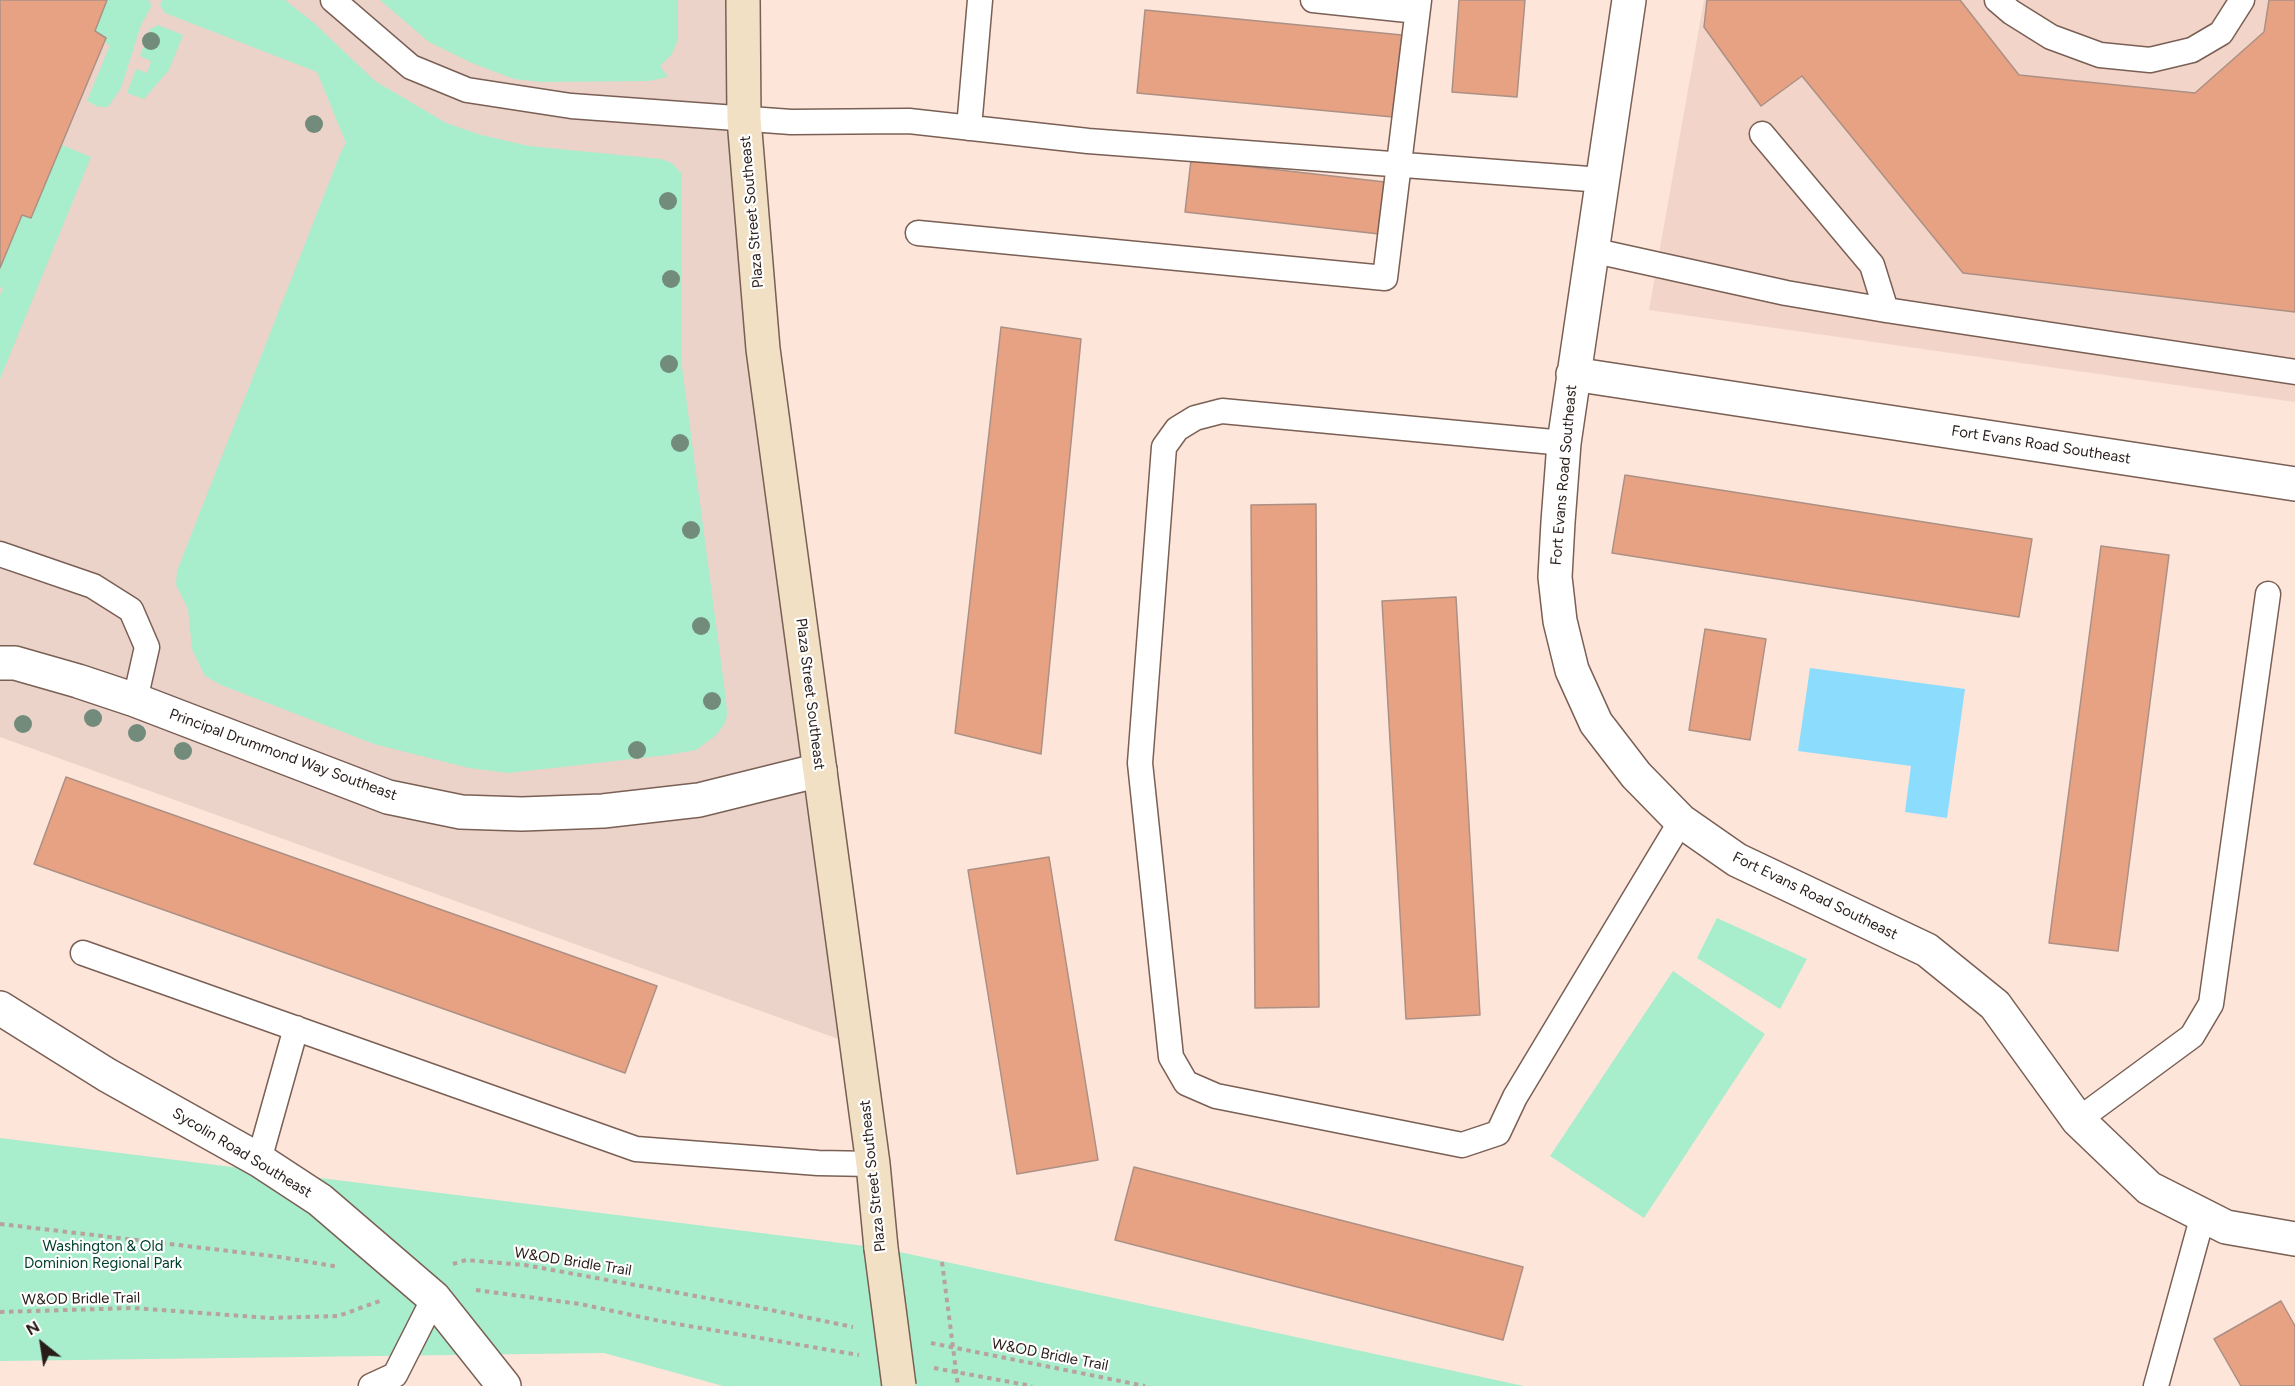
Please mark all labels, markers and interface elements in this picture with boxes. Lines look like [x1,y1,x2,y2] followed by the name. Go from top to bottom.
[736,135,768,289] street label: Plaza Street Southeast
[1547,384,1581,566] street label: Fort Evans Road Southeast
[1950,422,2132,468] street label: Fort Evans Road Southeast
[792,617,828,771] street label: Plaza Street Southeast
[167,705,399,805] street label: Principal Drummond Way Southeast
[1729,848,1901,944] street label: Fort Evans Road Southeast
[856,1099,890,1253] street label: Plaza Street Southeast
[169,1104,315,1202] street label: Sycolin Road Southeast
[24,1238,182,1273] park label: Washington & Old Dominion Regional Park
[513,1244,633,1280] street label: W&OD Bridle Trail
[22,1289,140,1309] street label: W&OD Bridle Trail
[12,1314,72,1374] north arrow
[23,1317,43,1339] text: N
[990,1335,1110,1375] street label: W&OD Bridle Trail

